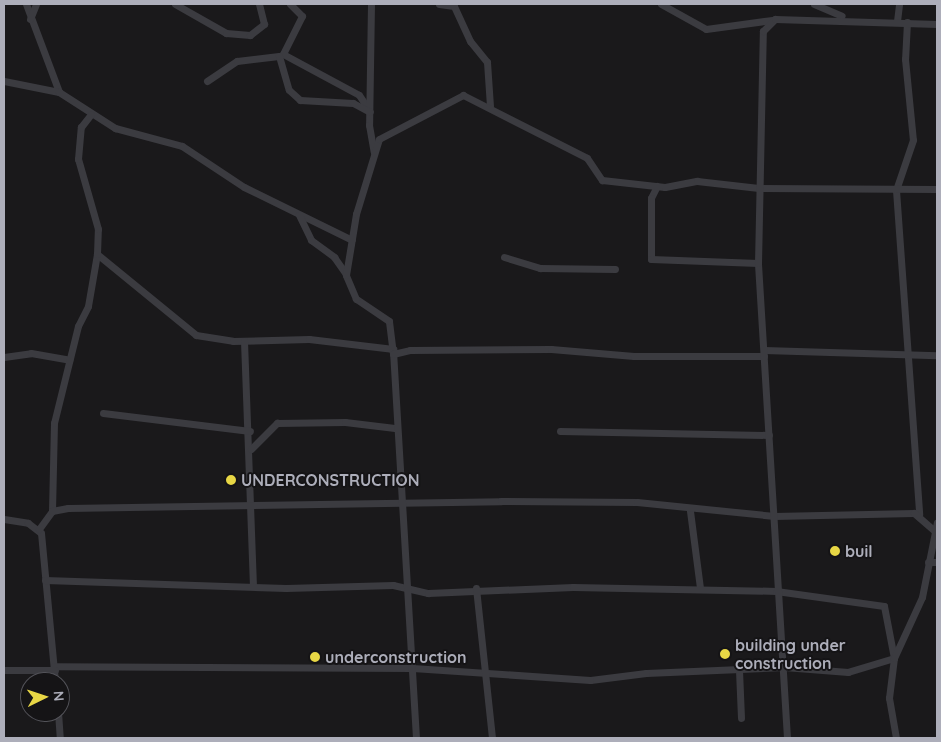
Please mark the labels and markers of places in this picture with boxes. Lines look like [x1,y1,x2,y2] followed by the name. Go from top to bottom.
[241,470,420,490] place label: UNDERCONSTRUCTION
[225,474,237,486] marker: UNDERCONSTRUCTION
[845,541,873,561] place label: buil
[829,545,841,557] marker: buil
[735,635,846,673] place label: building under construction
[325,647,467,667] place label: underconstruction
[719,648,731,660] marker: building under construction
[309,651,321,663] marker: underconstruction

